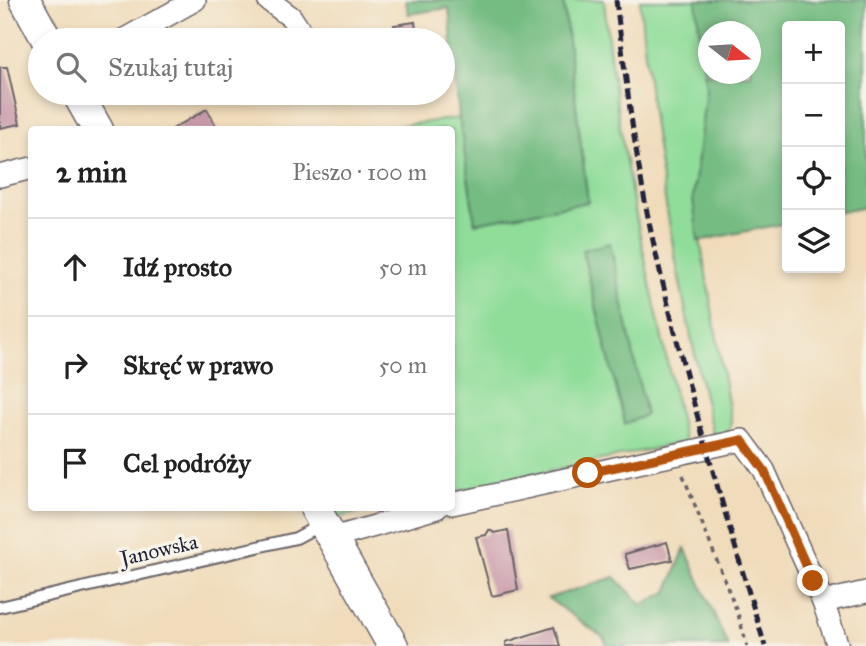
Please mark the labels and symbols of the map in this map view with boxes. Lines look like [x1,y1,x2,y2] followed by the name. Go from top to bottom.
[698,21,761,84] north arrow
[572,457,603,488] route start
[116,528,200,572] street label: Janowska
[797,565,828,596] route end

